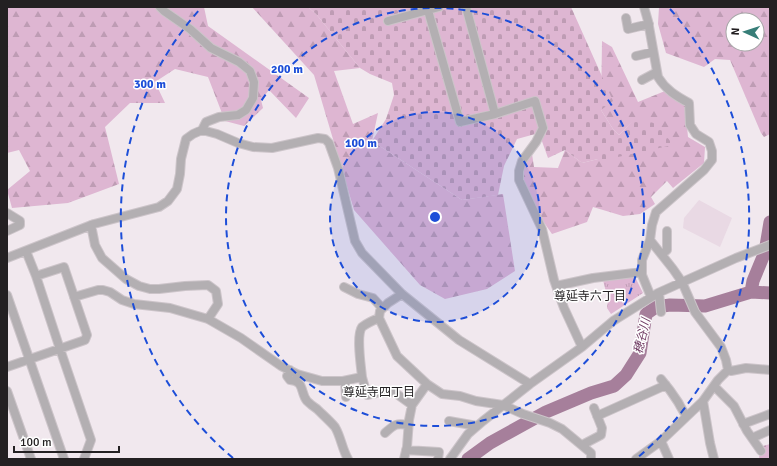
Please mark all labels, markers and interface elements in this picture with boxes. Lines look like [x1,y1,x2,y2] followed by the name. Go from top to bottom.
[725,12,765,52] north arrow
[729,27,742,36] text: N
[271,62,303,77] text: 200 m
[134,77,166,92] text: 300 m
[345,136,377,151] text: 100 m
[428,210,442,224] centre of rings
[554,289,626,304] district label: 尊延寺六丁目
[631,315,654,355] water label: 穂谷川
[343,385,415,400] district label: 尊延寺四丁目
[14,428,119,454] scale bar
[20,435,52,450] text: 100 m

